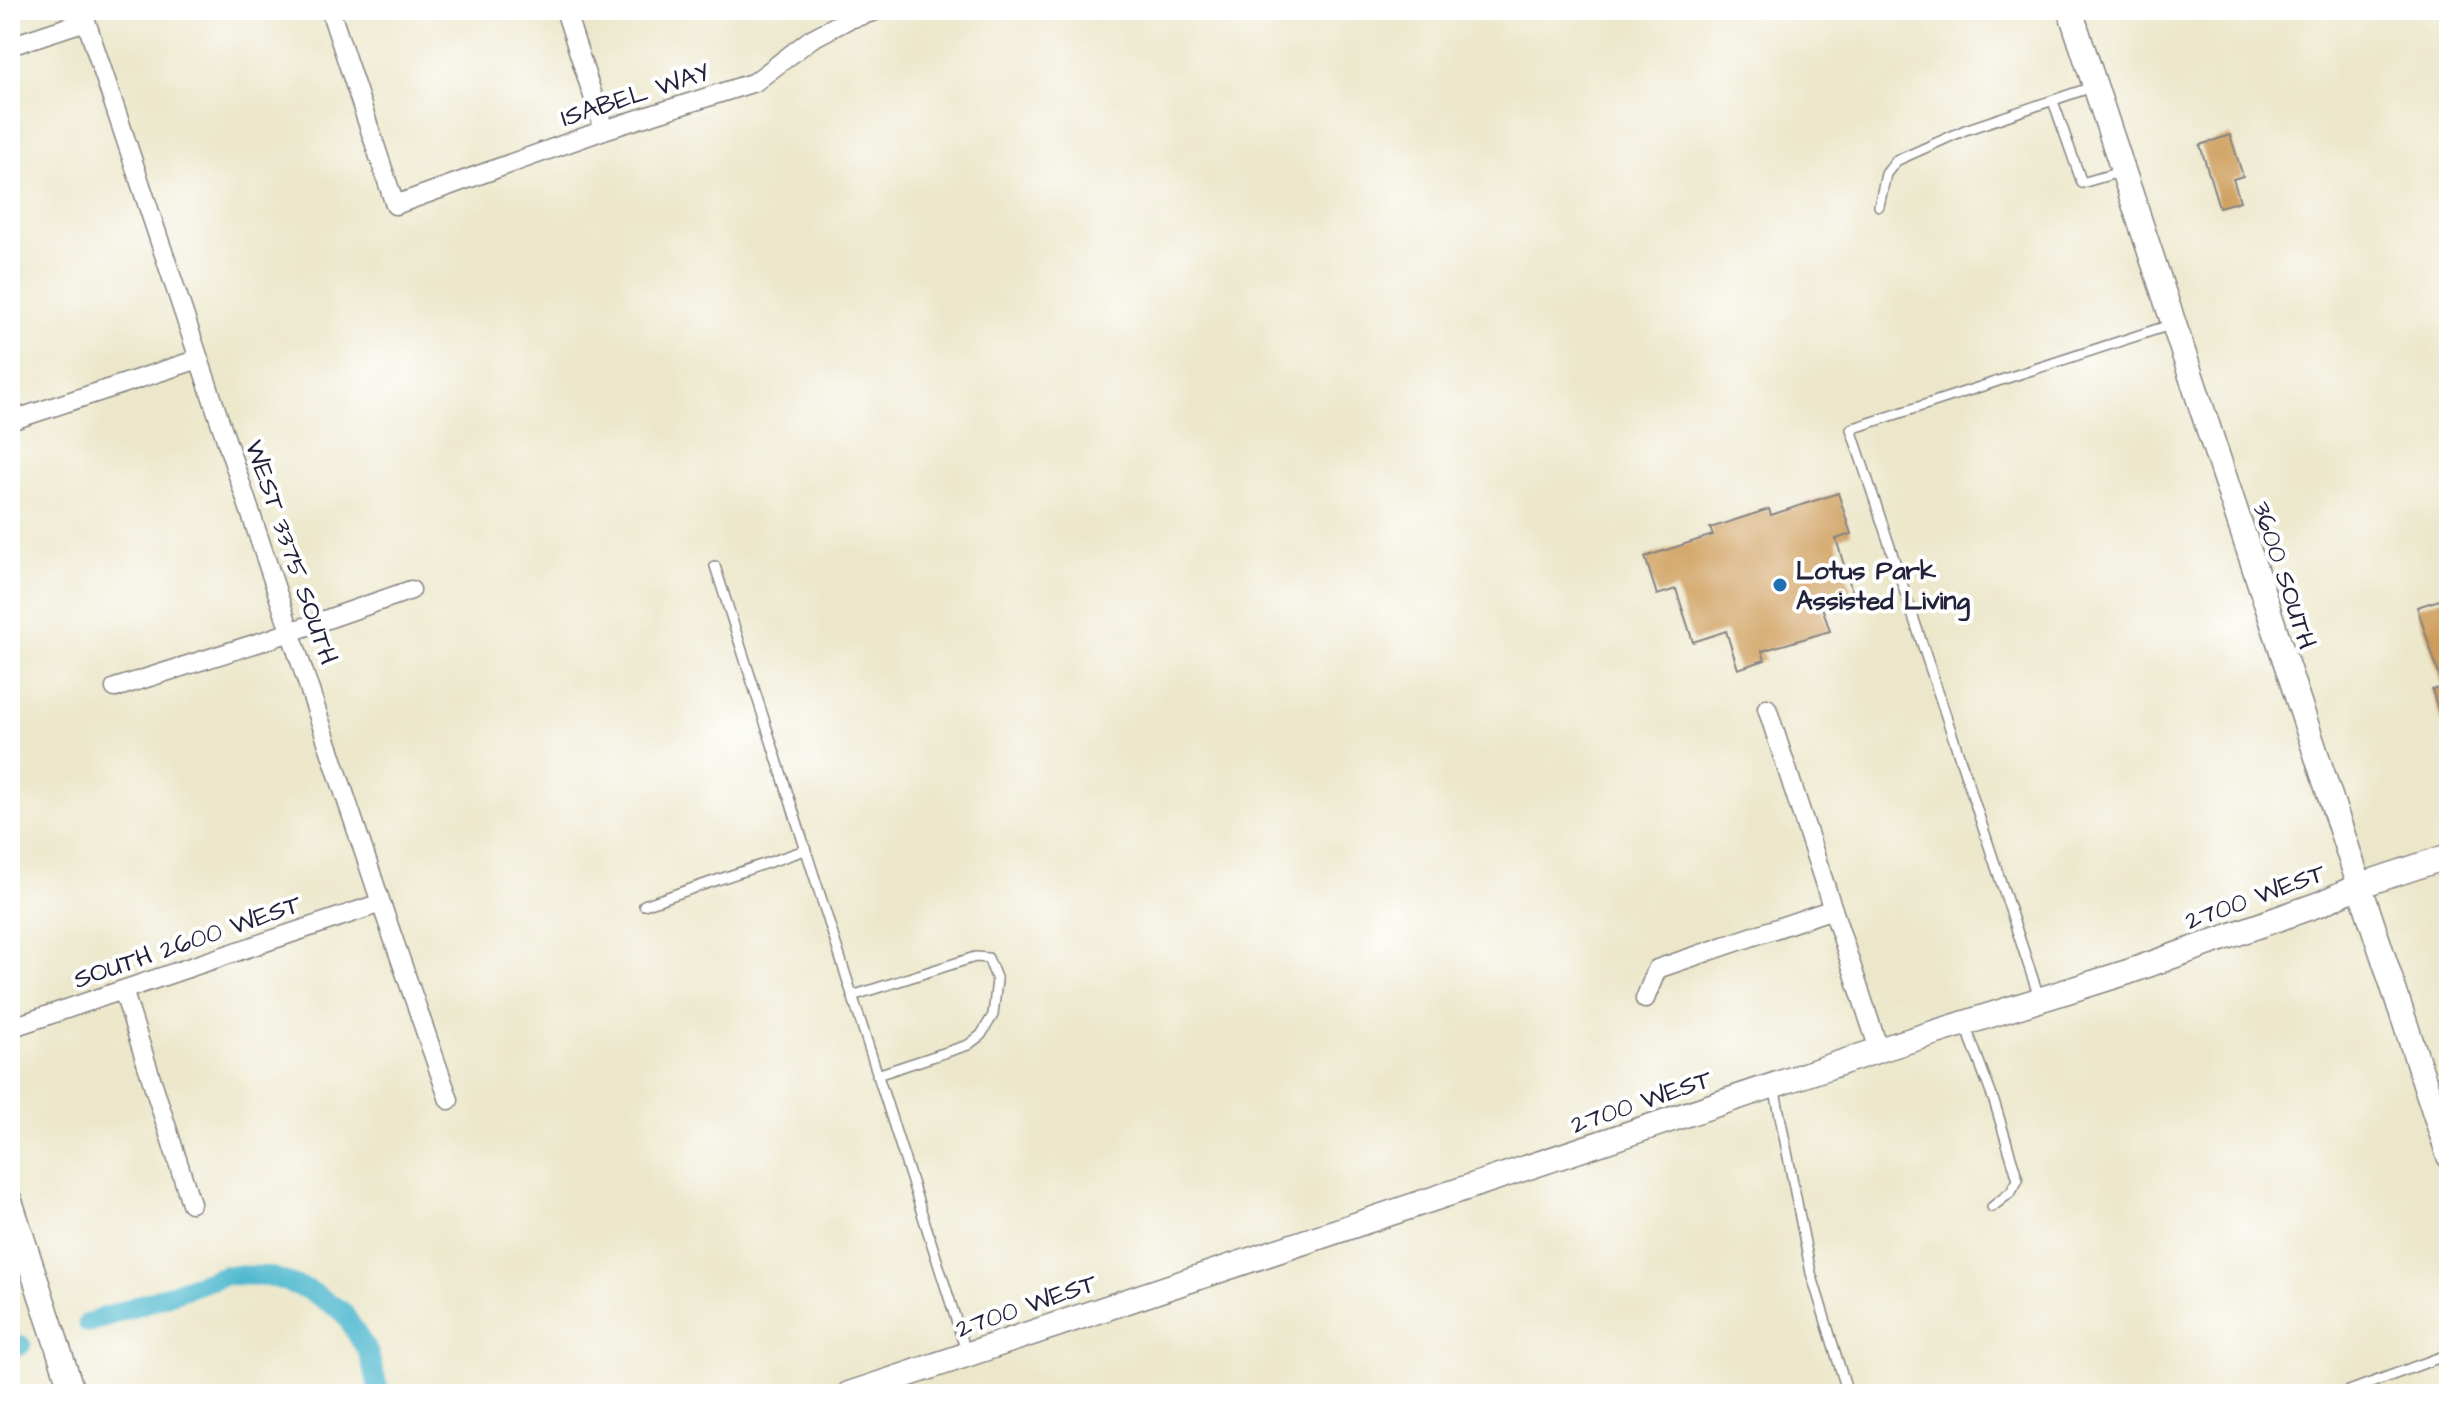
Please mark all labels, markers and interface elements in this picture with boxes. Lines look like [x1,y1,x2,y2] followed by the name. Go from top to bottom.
[556,54,714,136] street label: ISABEL WAY
[236,435,346,669] street label: WEST 3375 SOUTH
[2243,497,2325,654] street label: 3600 SOUTH
[1796,553,1970,622] place label: Lotus Park Assisted Living
[1771,576,1789,594] marker: Lotus Park Assisted Living
[2180,855,2331,939] street label: 2700 WEST
[69,886,307,998] street label: SOUTH 2600 WEST
[1566,1061,1717,1143] street label: 2700 WEST
[951,1265,1102,1347] street label: 2700 WEST

